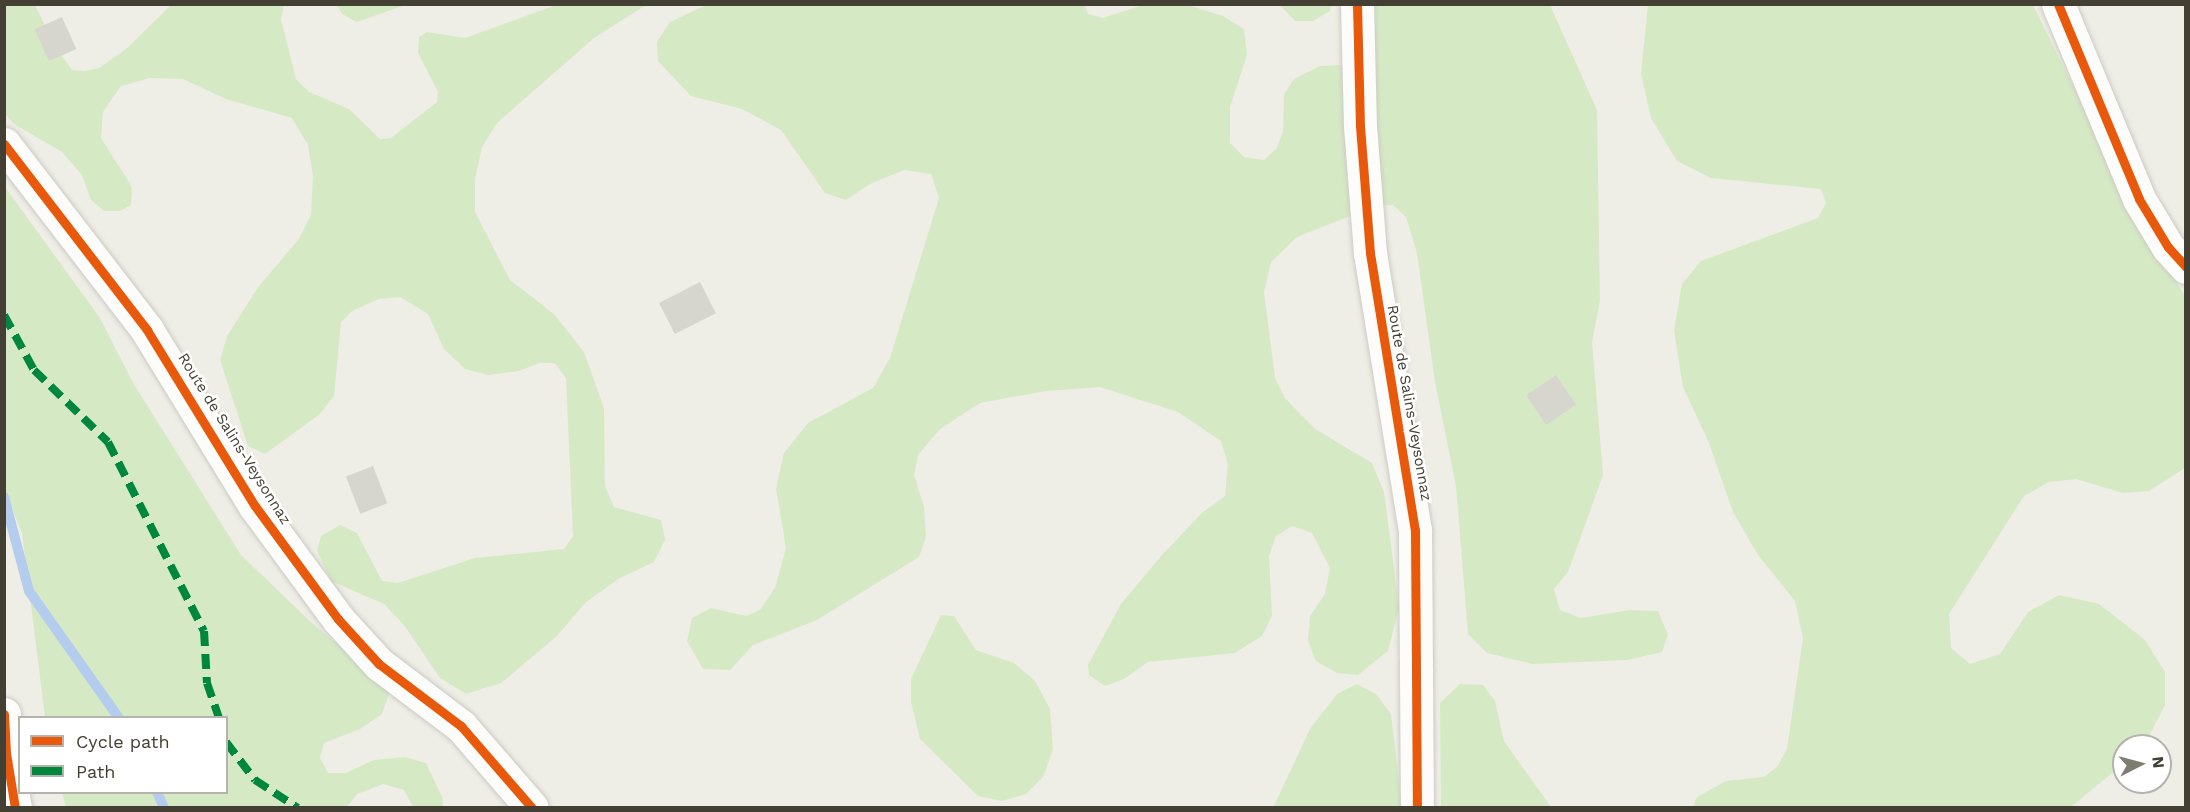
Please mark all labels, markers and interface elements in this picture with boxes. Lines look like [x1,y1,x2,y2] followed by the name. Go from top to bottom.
[1383,304,1435,502] street label: Route de Salins-Veysonnaz
[174,350,294,528] street label: Route de Salins-Veysonnaz
[18,716,228,794] legend
[76,731,170,752] text: Cycle path
[2112,734,2172,794] north arrow
[2148,755,2168,769] text: N
[76,761,116,782] text: Path

